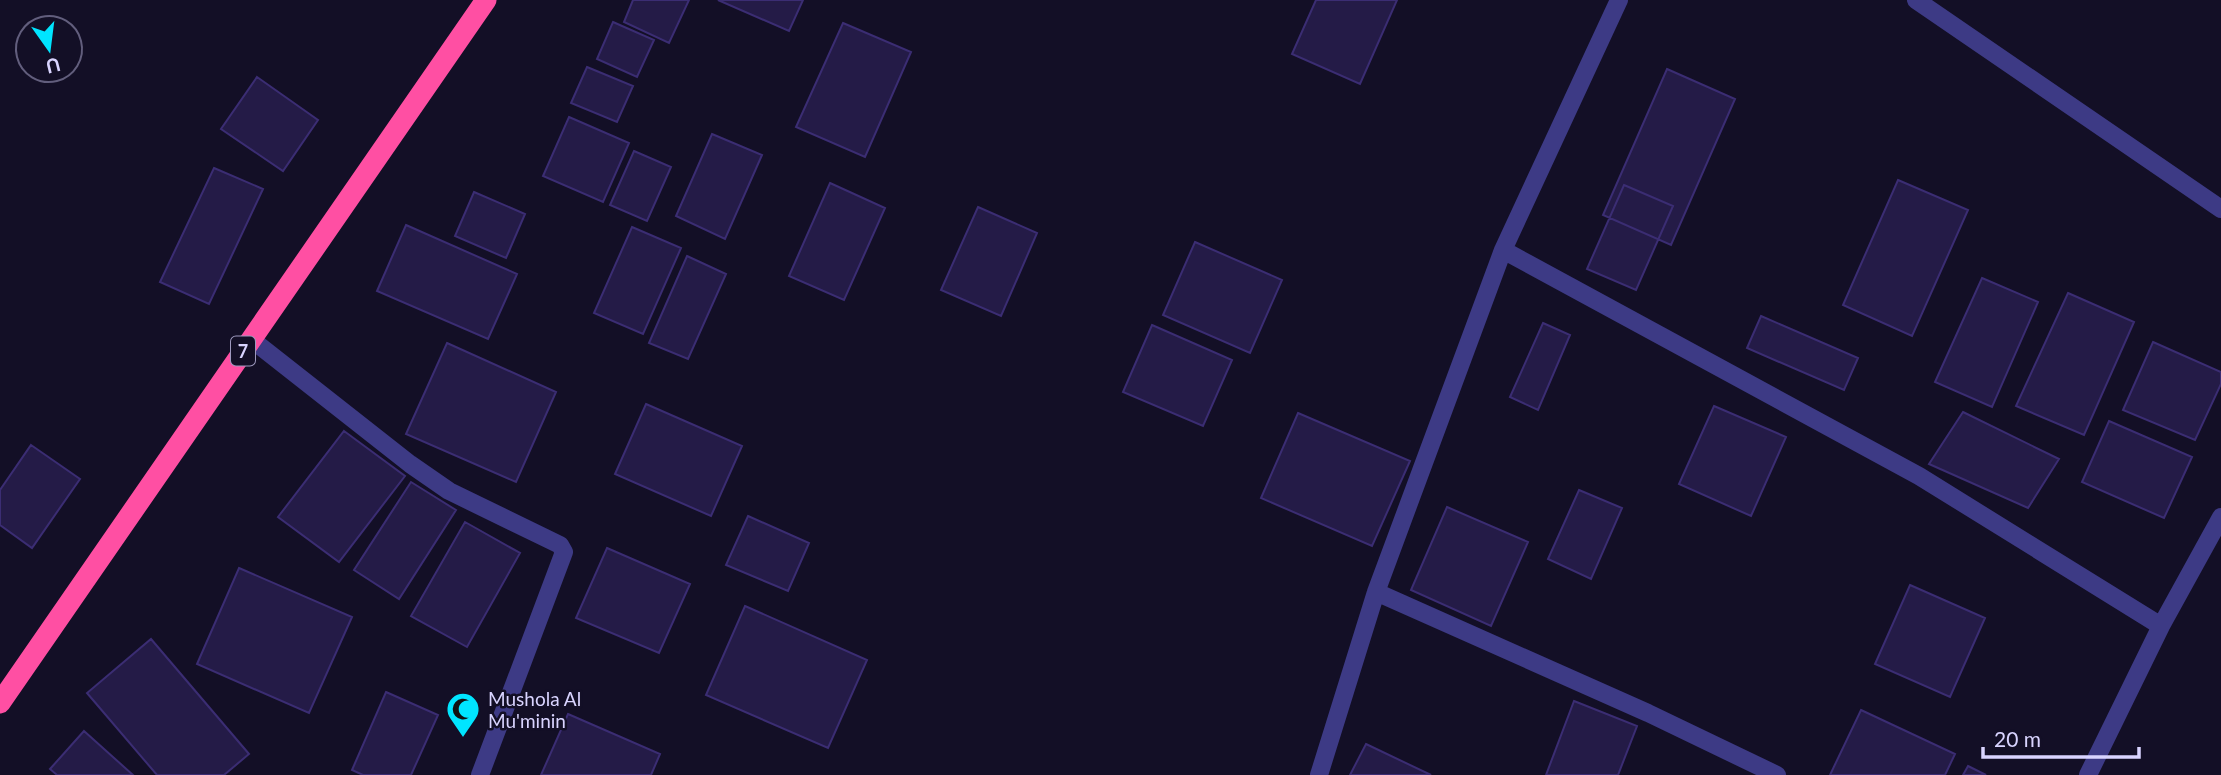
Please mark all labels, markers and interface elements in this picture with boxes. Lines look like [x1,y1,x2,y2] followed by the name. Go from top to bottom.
[14,14,84,84] north arrow
[44,53,63,79] text: U
[231,337,255,366] road number: 7
[488,687,581,732] place label: Mushola Al Mu'minin
[444,690,482,739] mosque icon: Mushola Al Mu'minin
[1983,716,2139,760] scale bar
[1994,726,2041,751] text: 20 m

